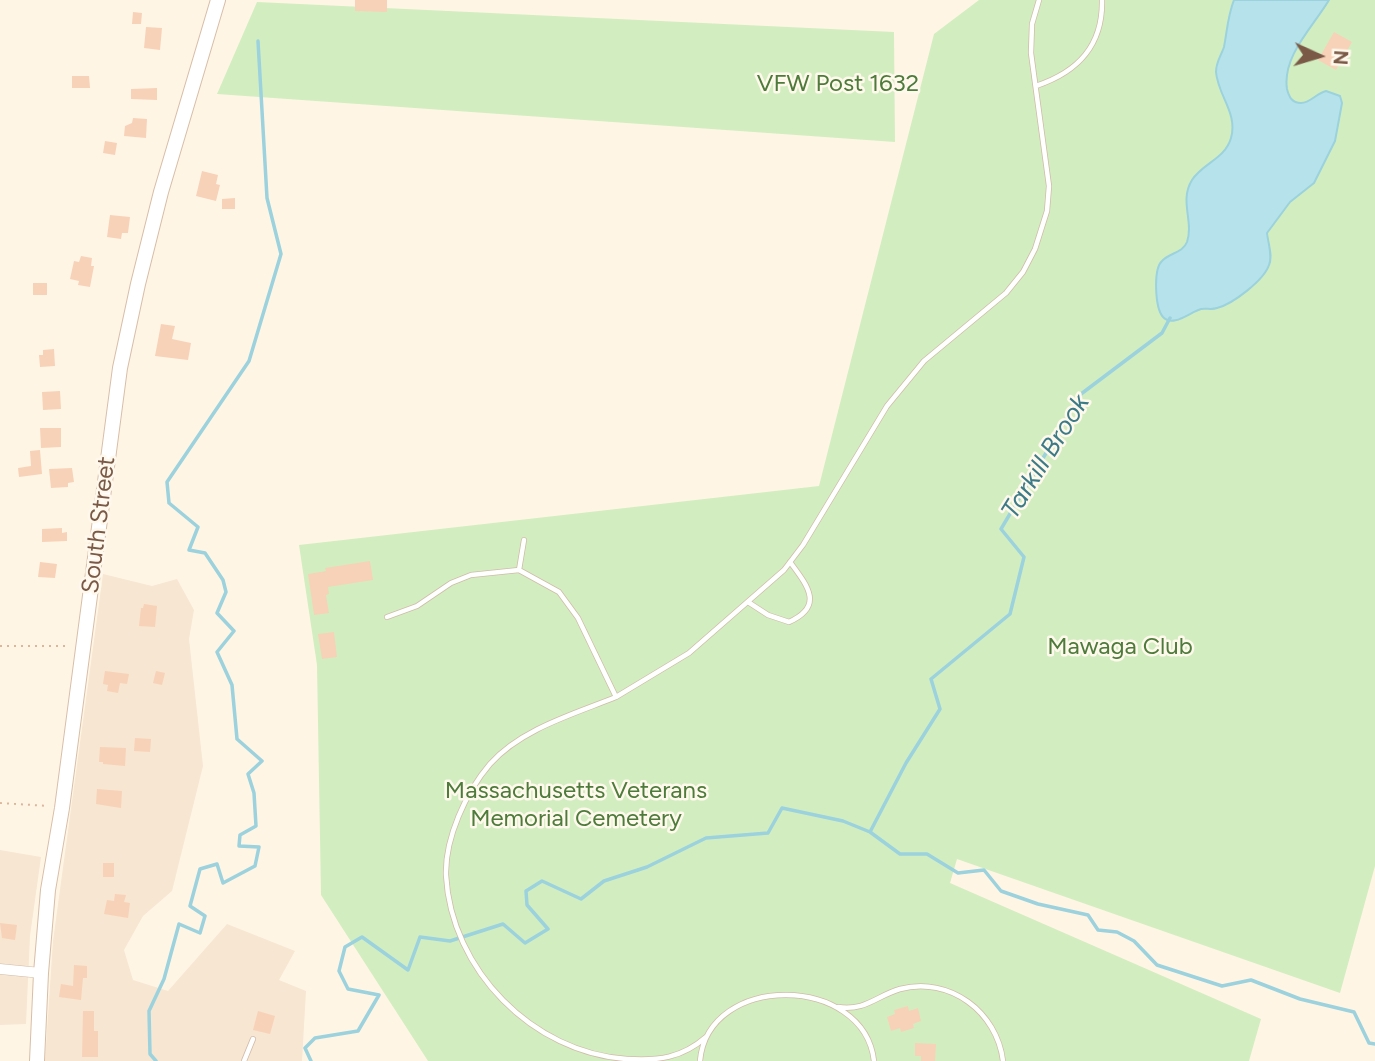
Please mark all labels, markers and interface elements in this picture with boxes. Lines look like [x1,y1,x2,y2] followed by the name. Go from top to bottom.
[1284,21,1354,91] north arrow
[1328,49,1352,66] text: N
[757,70,919,98] park label: VFW Post 1632
[995,389,1097,525] water label: Tarkill Brook
[76,455,122,595] street label: South Street
[1047,633,1193,661] park label: Mawaga Club
[445,777,707,833] park label: Massachusetts Veterans Memorial Cemetery

